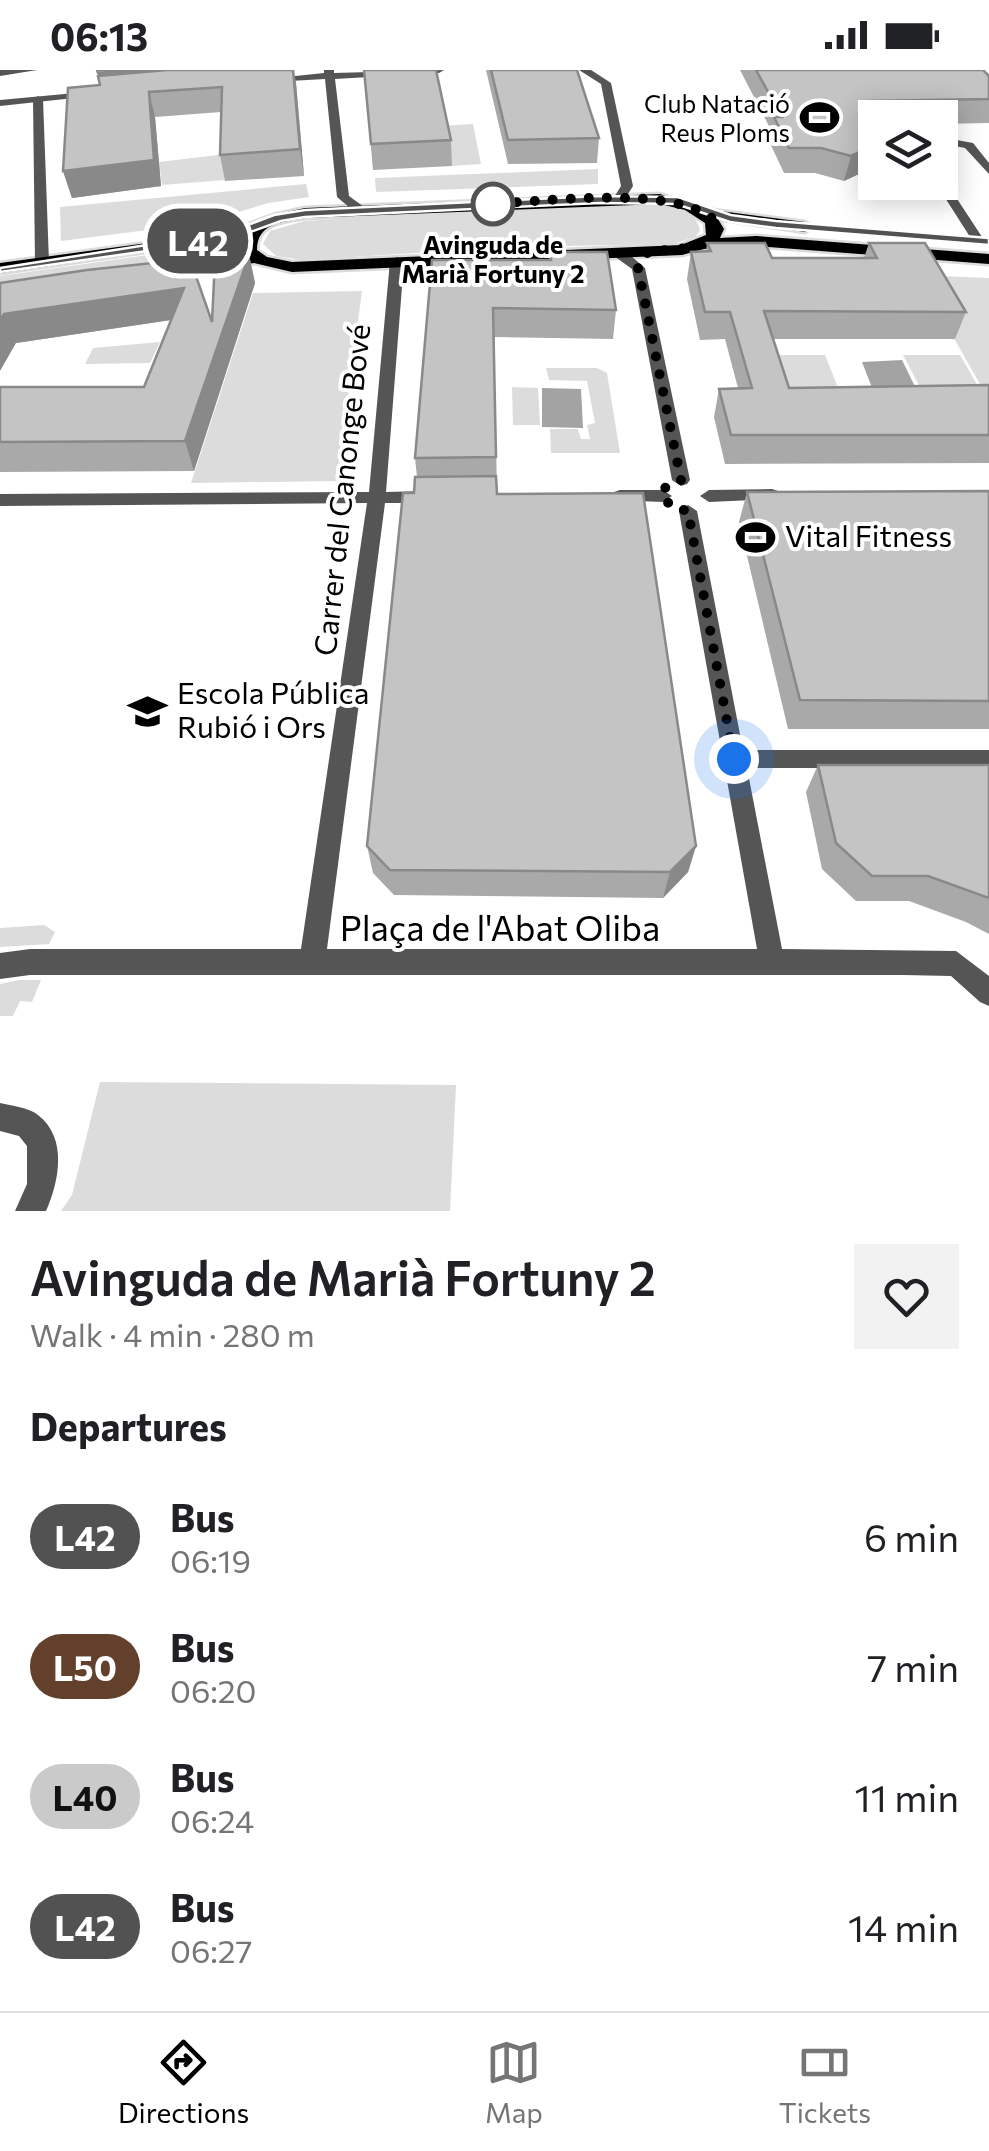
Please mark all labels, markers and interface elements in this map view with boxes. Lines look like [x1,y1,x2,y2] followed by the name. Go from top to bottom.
[50,12,148,59] text: 06:13
[644,88,790,147] place label: Club Natació Reus Ploms
[799,97,841,139] sports icon: Club Natació Reus Ploms
[858,100,958,200] map controls
[858,100,958,200] button: layers
[472,183,514,225] marker: Avinguda de Marià Fortuny 2
[140,208,256,274] line badge: L42
[167,220,229,263] text: L42
[401,229,585,288] place label: Avinguda de Marià Fortuny 2
[305,322,376,657] street label: Carrer del Canonge Bové
[734,516,776,558] sports icon: Vital Fitness
[785,516,952,553] place label: Vital Fitness
[177,673,369,744] place label: Escola Pública Rubió i Ors
[126,690,168,732] school or university icon: Escola Pública Rubió i Ors
[709,734,759,784] your location
[340,905,660,948] street label: Plaça de l'Abat Oliba
[854,1244,959,1349] button: heart
[30,1247,656,1306] text: Avinguda de Marià Fortuny 2
[30,1314,315,1354] text: Walk · 4 min · 280 m
[30,1402,227,1449] text: Departures
[170,1493,235,1540] text: Bus
[864,1513,959,1560] text: 6 min
[54,1515,116,1558] text: L42
[170,1540,251,1580] text: 06:19
[170,1623,235,1670] text: Bus
[867,1643,959,1690] text: 7 min
[53,1645,117,1688] text: L50
[170,1670,256,1710] text: 06:20
[170,1753,235,1800] text: Bus
[855,1773,959,1820] text: 11 min
[52,1775,118,1818] text: L40
[170,1800,254,1840] text: 06:24
[170,1883,235,1930] text: Bus
[848,1903,959,1950] text: 14 min
[54,1905,116,1948] text: L42
[170,1930,252,1970] text: 06:27
[118,2035,249,2129] tab: Directions
[485,2035,543,2129] tab: Map
[779,2035,871,2129] tab: Tickets

